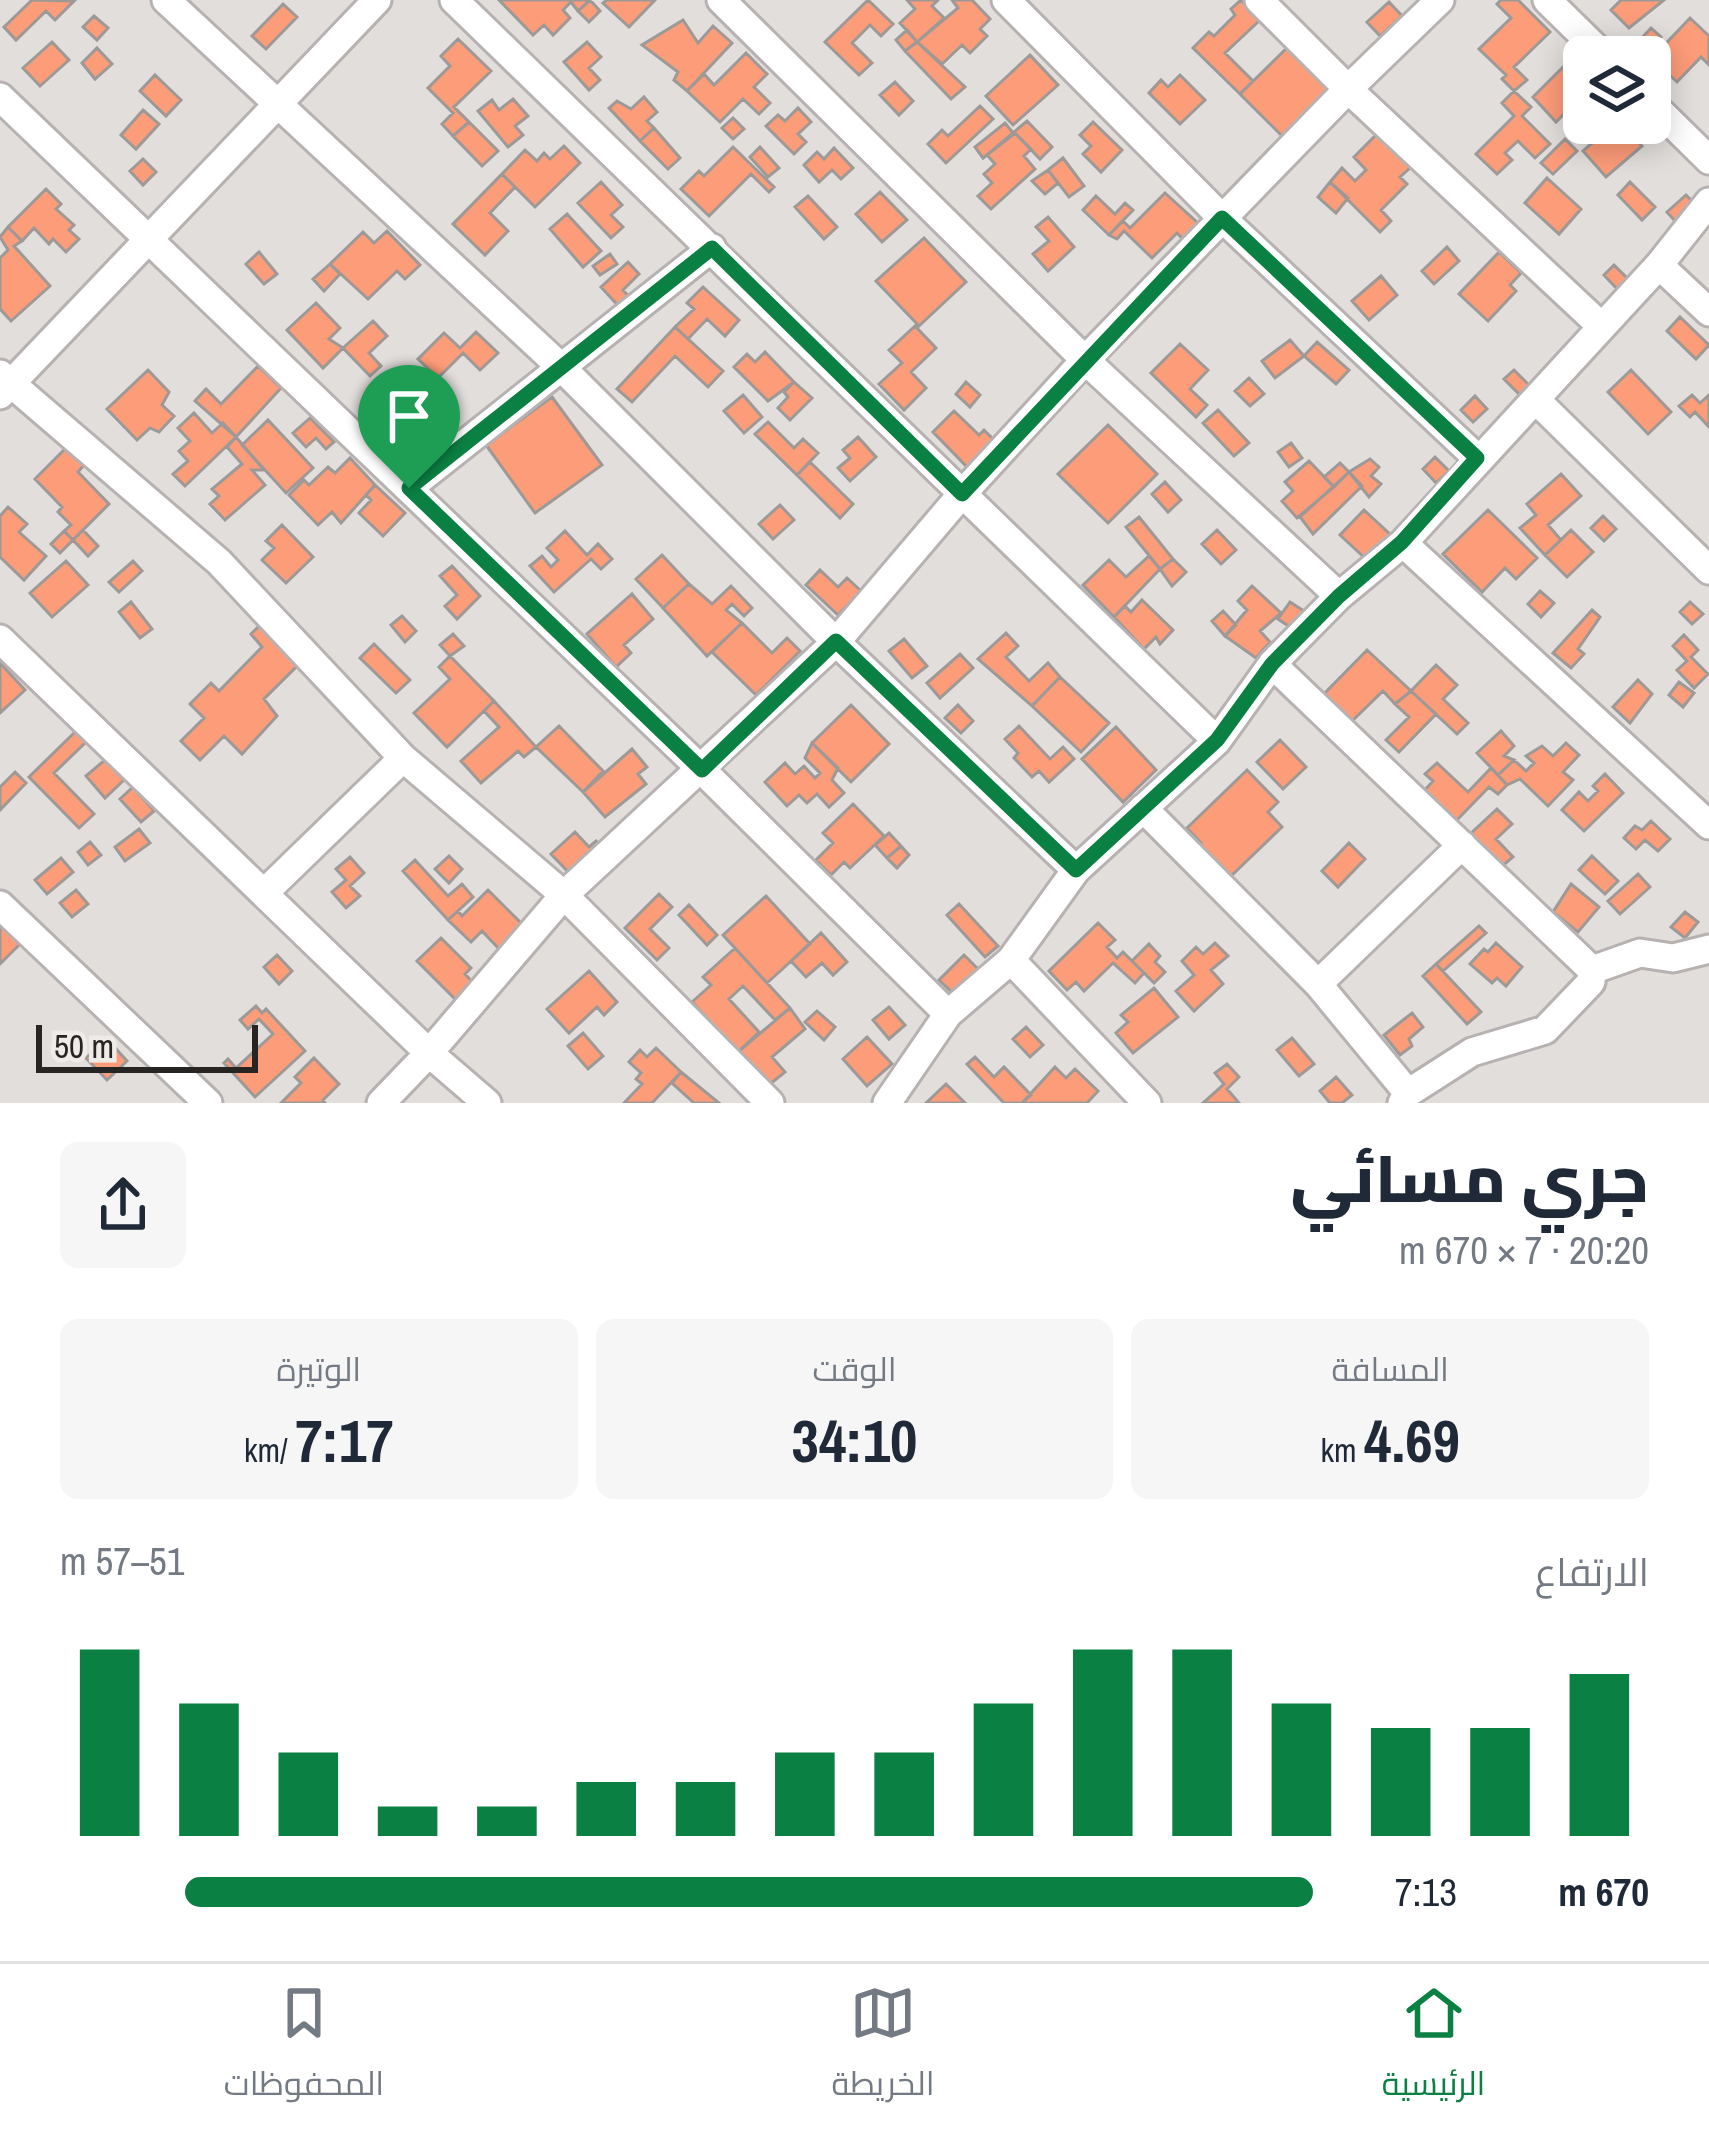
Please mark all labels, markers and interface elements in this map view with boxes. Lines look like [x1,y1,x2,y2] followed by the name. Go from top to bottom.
[1563,36,1671,144] map controls
[1563,36,1671,144] button: layers
[358,365,460,488] pin
[376,383,442,449] icon: arrive
[36,1019,258,1072] scale bar
[54,1024,114,1068] text: 50 m
[1290,1134,1649,1223] text: جري مسائي
[60,1142,186,1268] button: share
[1399,1224,1649,1276] text: 20:20 · 7 × 670 m
[276,1347,361,1391] text: الوتيرة
[812,1347,897,1391] text: الوقت
[1331,1347,1449,1391] text: المسافة
[295,1400,394,1481] text: 7:17
[792,1400,917,1481] text: 34:10
[1364,1400,1460,1481] text: 4.69
[244,1428,295,1472] text: /km
[1320,1428,1364,1472] text: km
[60,1535,185,1587] text: 51–57 m
[1535,1546,1649,1598] text: الارتفاع
[1395,1866,1457,1918] text: 7:13
[1558,1866,1649,1918] text: 670 m
[224,1980,384,2114] tab: المحفوظات
[832,1980,935,2114] tab: الخريطة
[1382,1980,1485,2114] tab: الرئيسية

